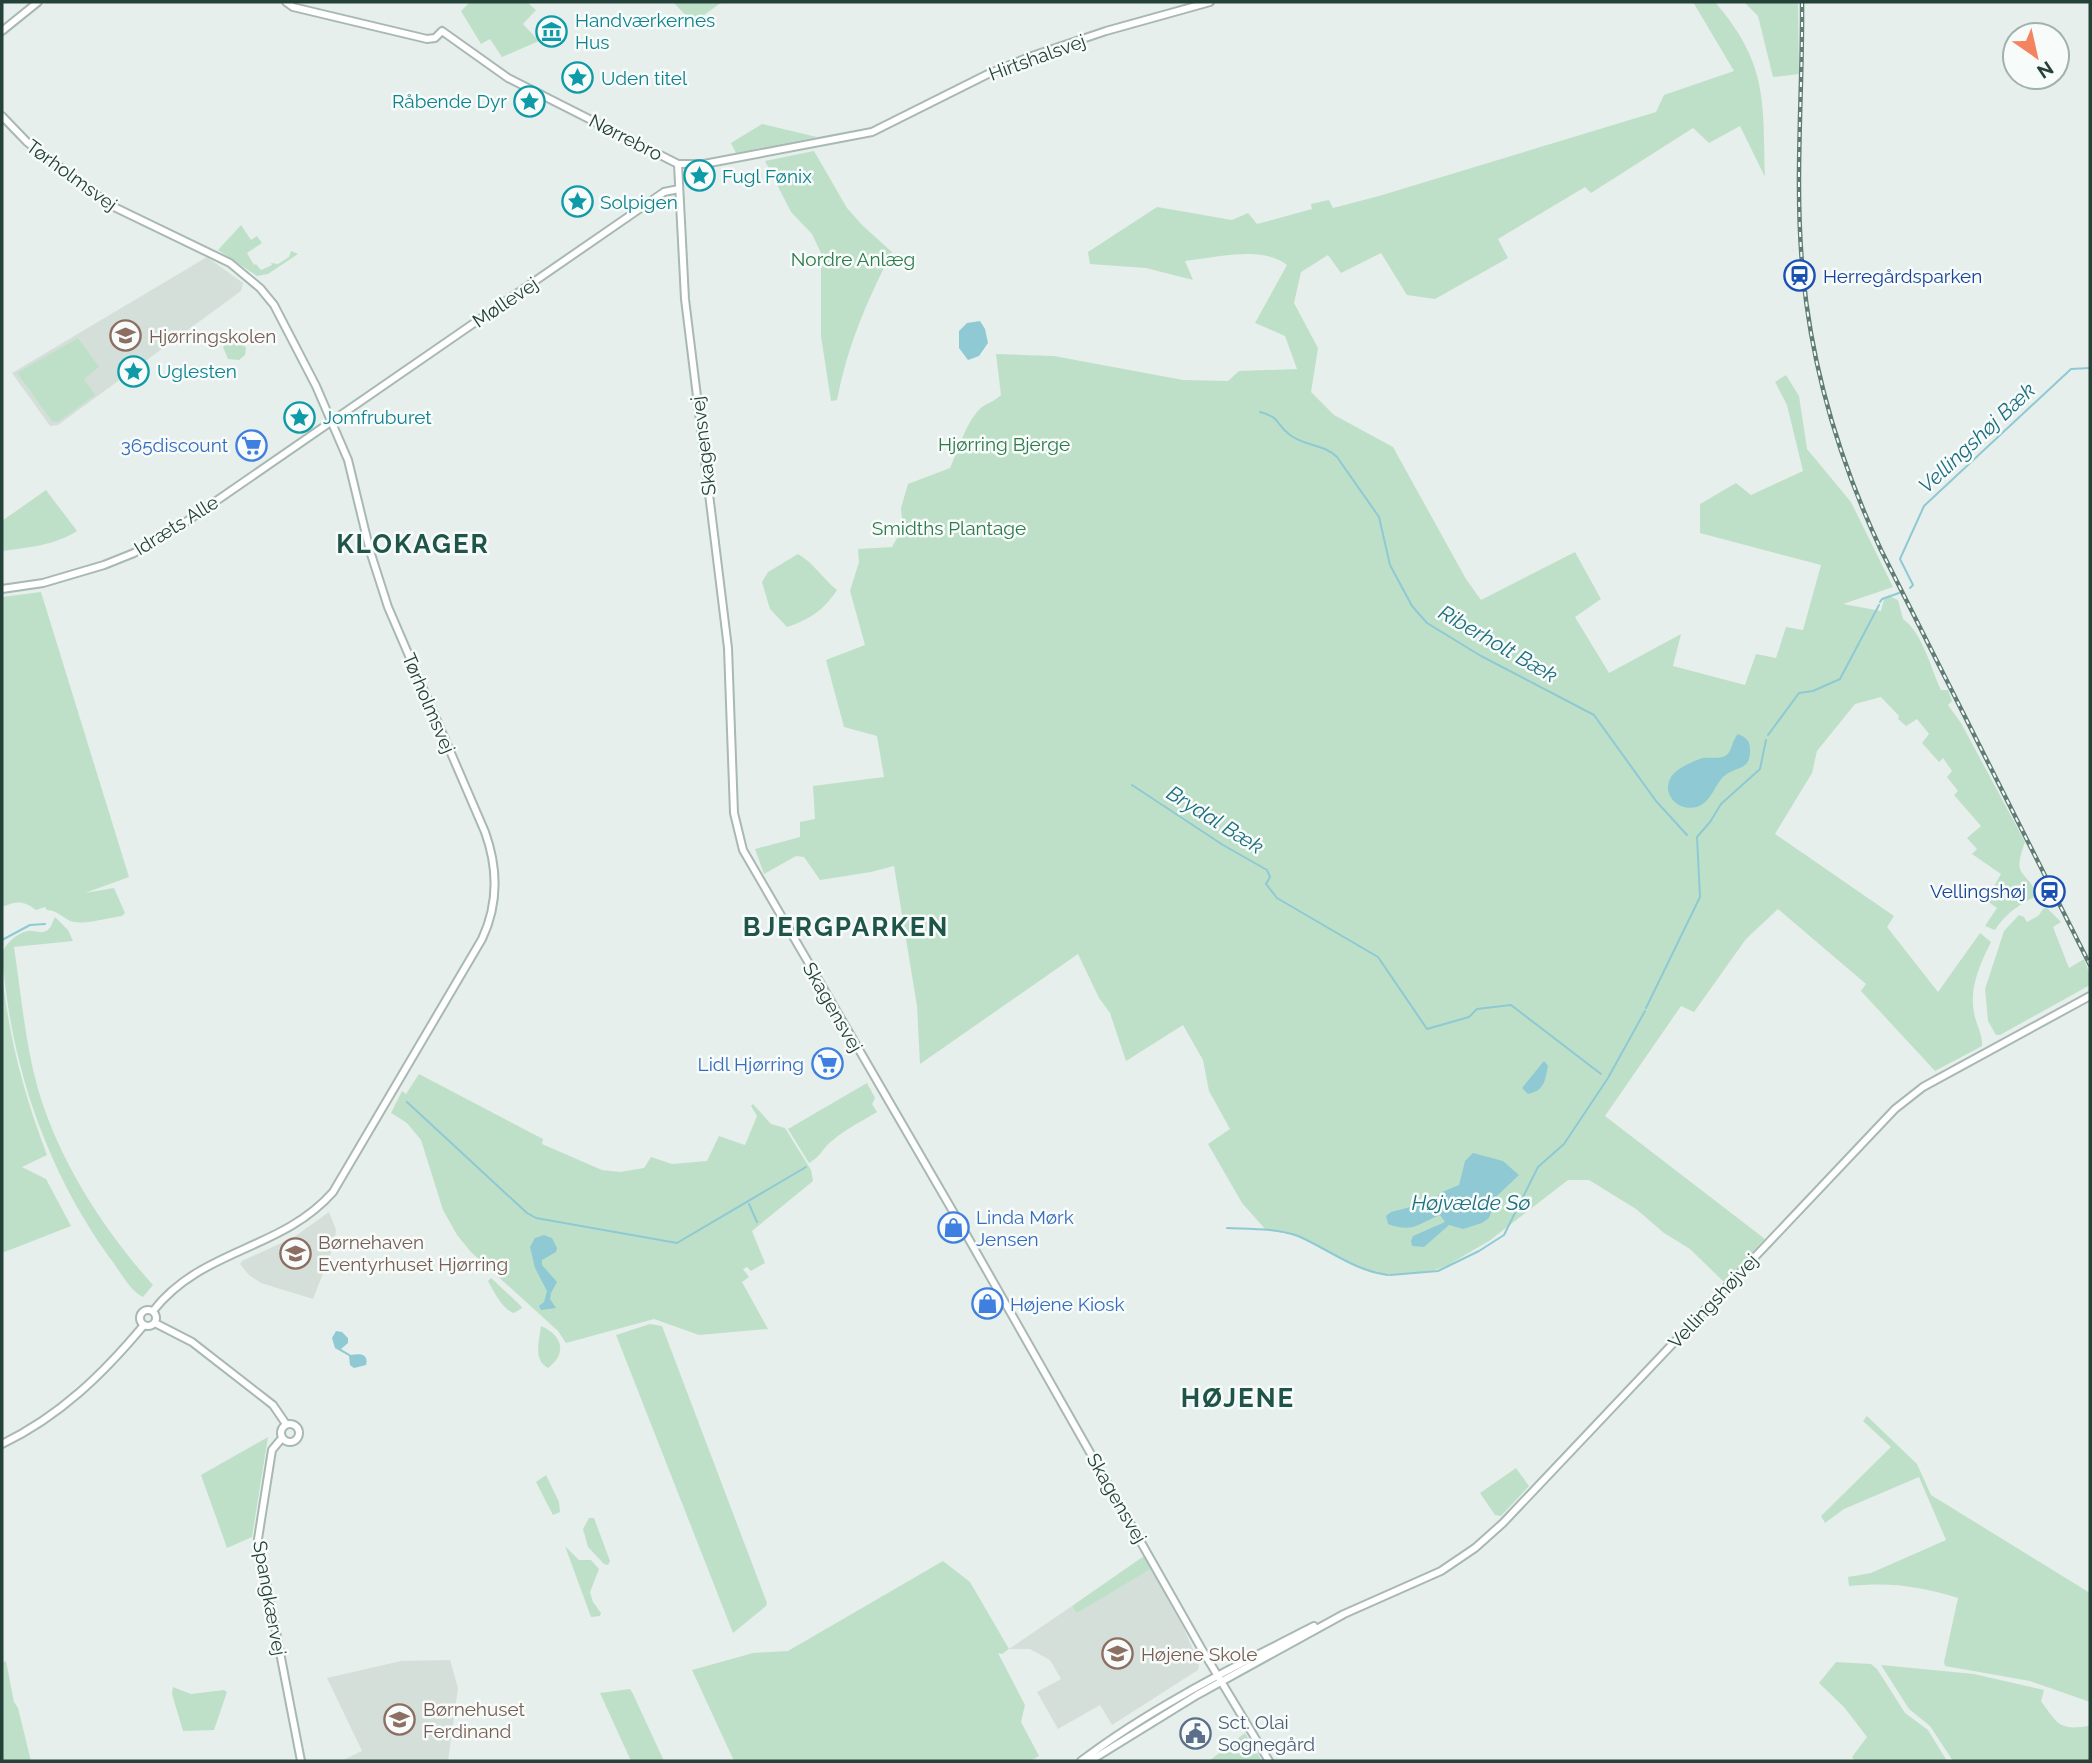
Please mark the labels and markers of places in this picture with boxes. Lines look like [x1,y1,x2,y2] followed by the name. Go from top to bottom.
[575,9,715,53] place label: Handværkernes Hus
[535,14,569,48] museum icon: Handværkernes Hus
[561,61,595,95] place icon: Uden titel
[601,67,688,89] place label: Uden titel
[513,84,547,118] place icon: Råbende Dyr
[392,90,507,112] place label: Råbende Dyr
[682,159,716,193] place icon: Fugl Fønix
[722,165,812,187] place label: Fugl Fønix
[560,185,594,219] place icon: Solpigen
[600,191,678,213] place label: Solpigen
[1783,259,1817,293] station icon: Herregårdsparken
[1823,265,1982,287] place label: Herregårdsparken
[109,319,143,353] school or university icon: Hjørringskolen
[149,325,276,347] place label: Hjørringskolen
[117,354,151,388] place icon: Uglesten
[157,360,237,382] place label: Uglesten
[283,400,317,434] place icon: Jomfruburet
[323,406,432,428] place label: Jomfruburet
[234,428,268,462] supermarket icon: 365discount
[121,434,229,456] place label: 365discount
[2032,874,2066,908] station icon: Vellingshøj
[1930,880,2026,902] place label: Vellingshøj
[810,1047,844,1081] supermarket icon: Lidl Hjørring
[698,1053,804,1075] place label: Lidl Hjørring
[976,1206,1074,1250] place label: Linda Mørk Jensen
[936,1211,970,1245] shop icon: Linda Mørk Jensen
[318,1231,508,1275] place label: Børnehaven Eventyrhuset Hjørring
[278,1236,312,1270] school or university icon: Børnehaven Eventyrhuset Hjørring
[970,1287,1004,1321] shop icon: Højene Kiosk
[1010,1293,1125,1315] place label: Højene Kiosk
[1101,1637,1135,1671] school or university icon: Højene Skole
[1141,1643,1257,1665] place label: Højene Skole
[423,1698,525,1742] place label: Børnehuset Ferdinand
[383,1703,417,1737] school or university icon: Børnehuset Ferdinand
[1218,1711,1315,1755] place label: Sct. Olai Sognegård
[1178,1716,1212,1750] public building icon: Sct. Olai Sognegård

